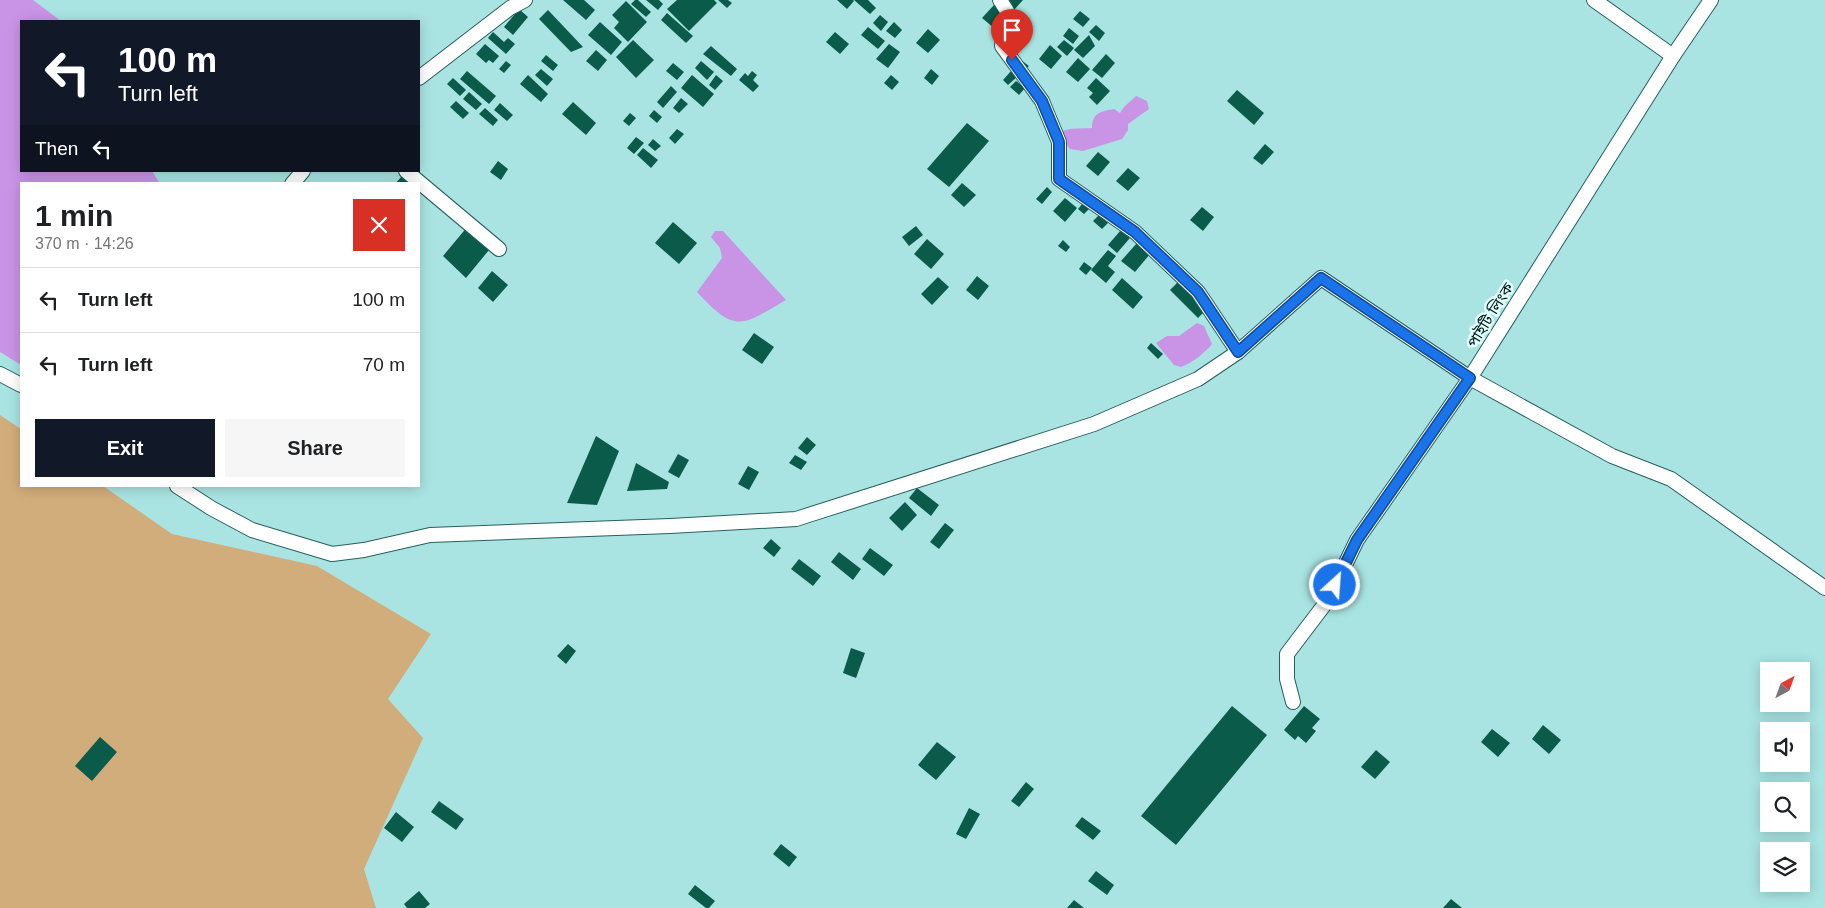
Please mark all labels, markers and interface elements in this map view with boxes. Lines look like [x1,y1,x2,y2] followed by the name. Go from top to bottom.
[991,9,1033,60] pin
[998,16,1026,44] icon: arrive
[35,40,100,105] icon: left
[118,40,217,79] text: 100 m
[118,81,198,106] text: Turn left
[88,135,116,163] icon: left
[35,138,78,159] text: Then
[35,199,113,232] text: 1 min
[353,199,405,251] button: close
[35,235,134,252] text: 370 m · 14:26
[1464,279,1517,350] street label: পাইটি লিংক
[35,286,63,314] icon: left
[78,289,153,310] text: Turn left
[352,289,405,310] text: 100 m
[35,351,63,379] icon: left
[78,354,153,375] text: Turn left
[363,354,405,375] text: 70 m
[35,419,215,477] button: Exit
[225,419,405,477] button: Share
[1308,558,1360,610] position arrow
[1760,662,1810,712] north arrow
[1760,662,1810,892] map controls
[1760,722,1810,772] button: sound
[1760,782,1810,832] button: search
[1760,842,1810,892] button: layers

